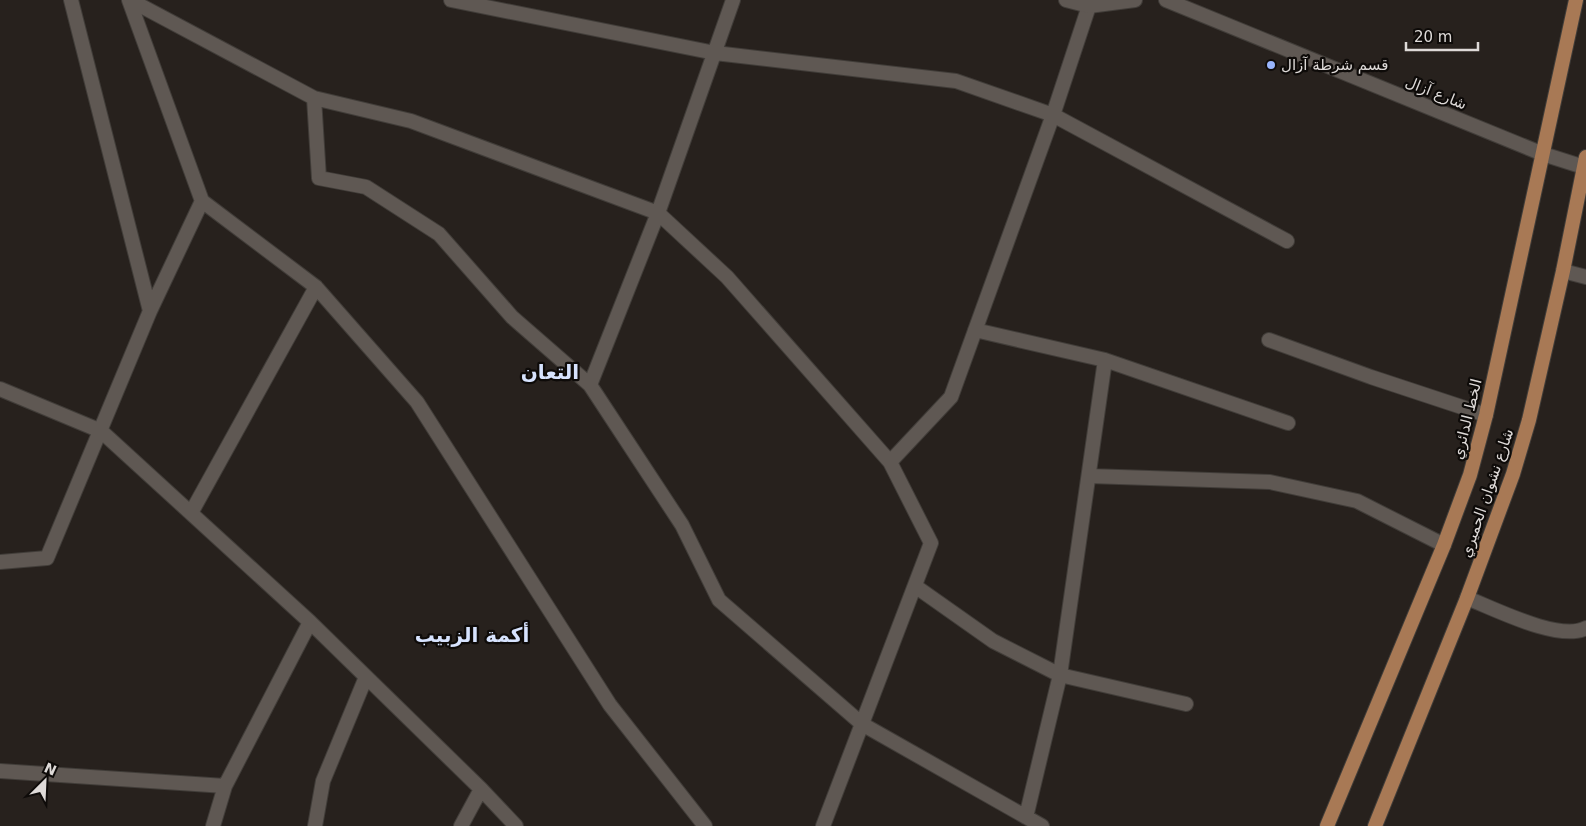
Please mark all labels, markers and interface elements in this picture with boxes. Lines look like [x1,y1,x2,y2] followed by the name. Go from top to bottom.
[1406,20,1478,52] scale bar
[1414,28,1452,46] text: 20 m
[1281,56,1388,74] place label: قسم شرطة آزال
[1265,59,1277,71] marker: قسم شرطة آزال
[1403,73,1469,113] street label: شارع آزال
[521,360,579,384] district label: التعان
[1448,377,1487,461] street label: الخط الدائري
[1457,426,1518,560] street label: شارع نشوان الحميري
[415,621,529,647] district label: أكمة الزبيب
[20,756,70,806] north arrow
[42,759,59,779] text: N

